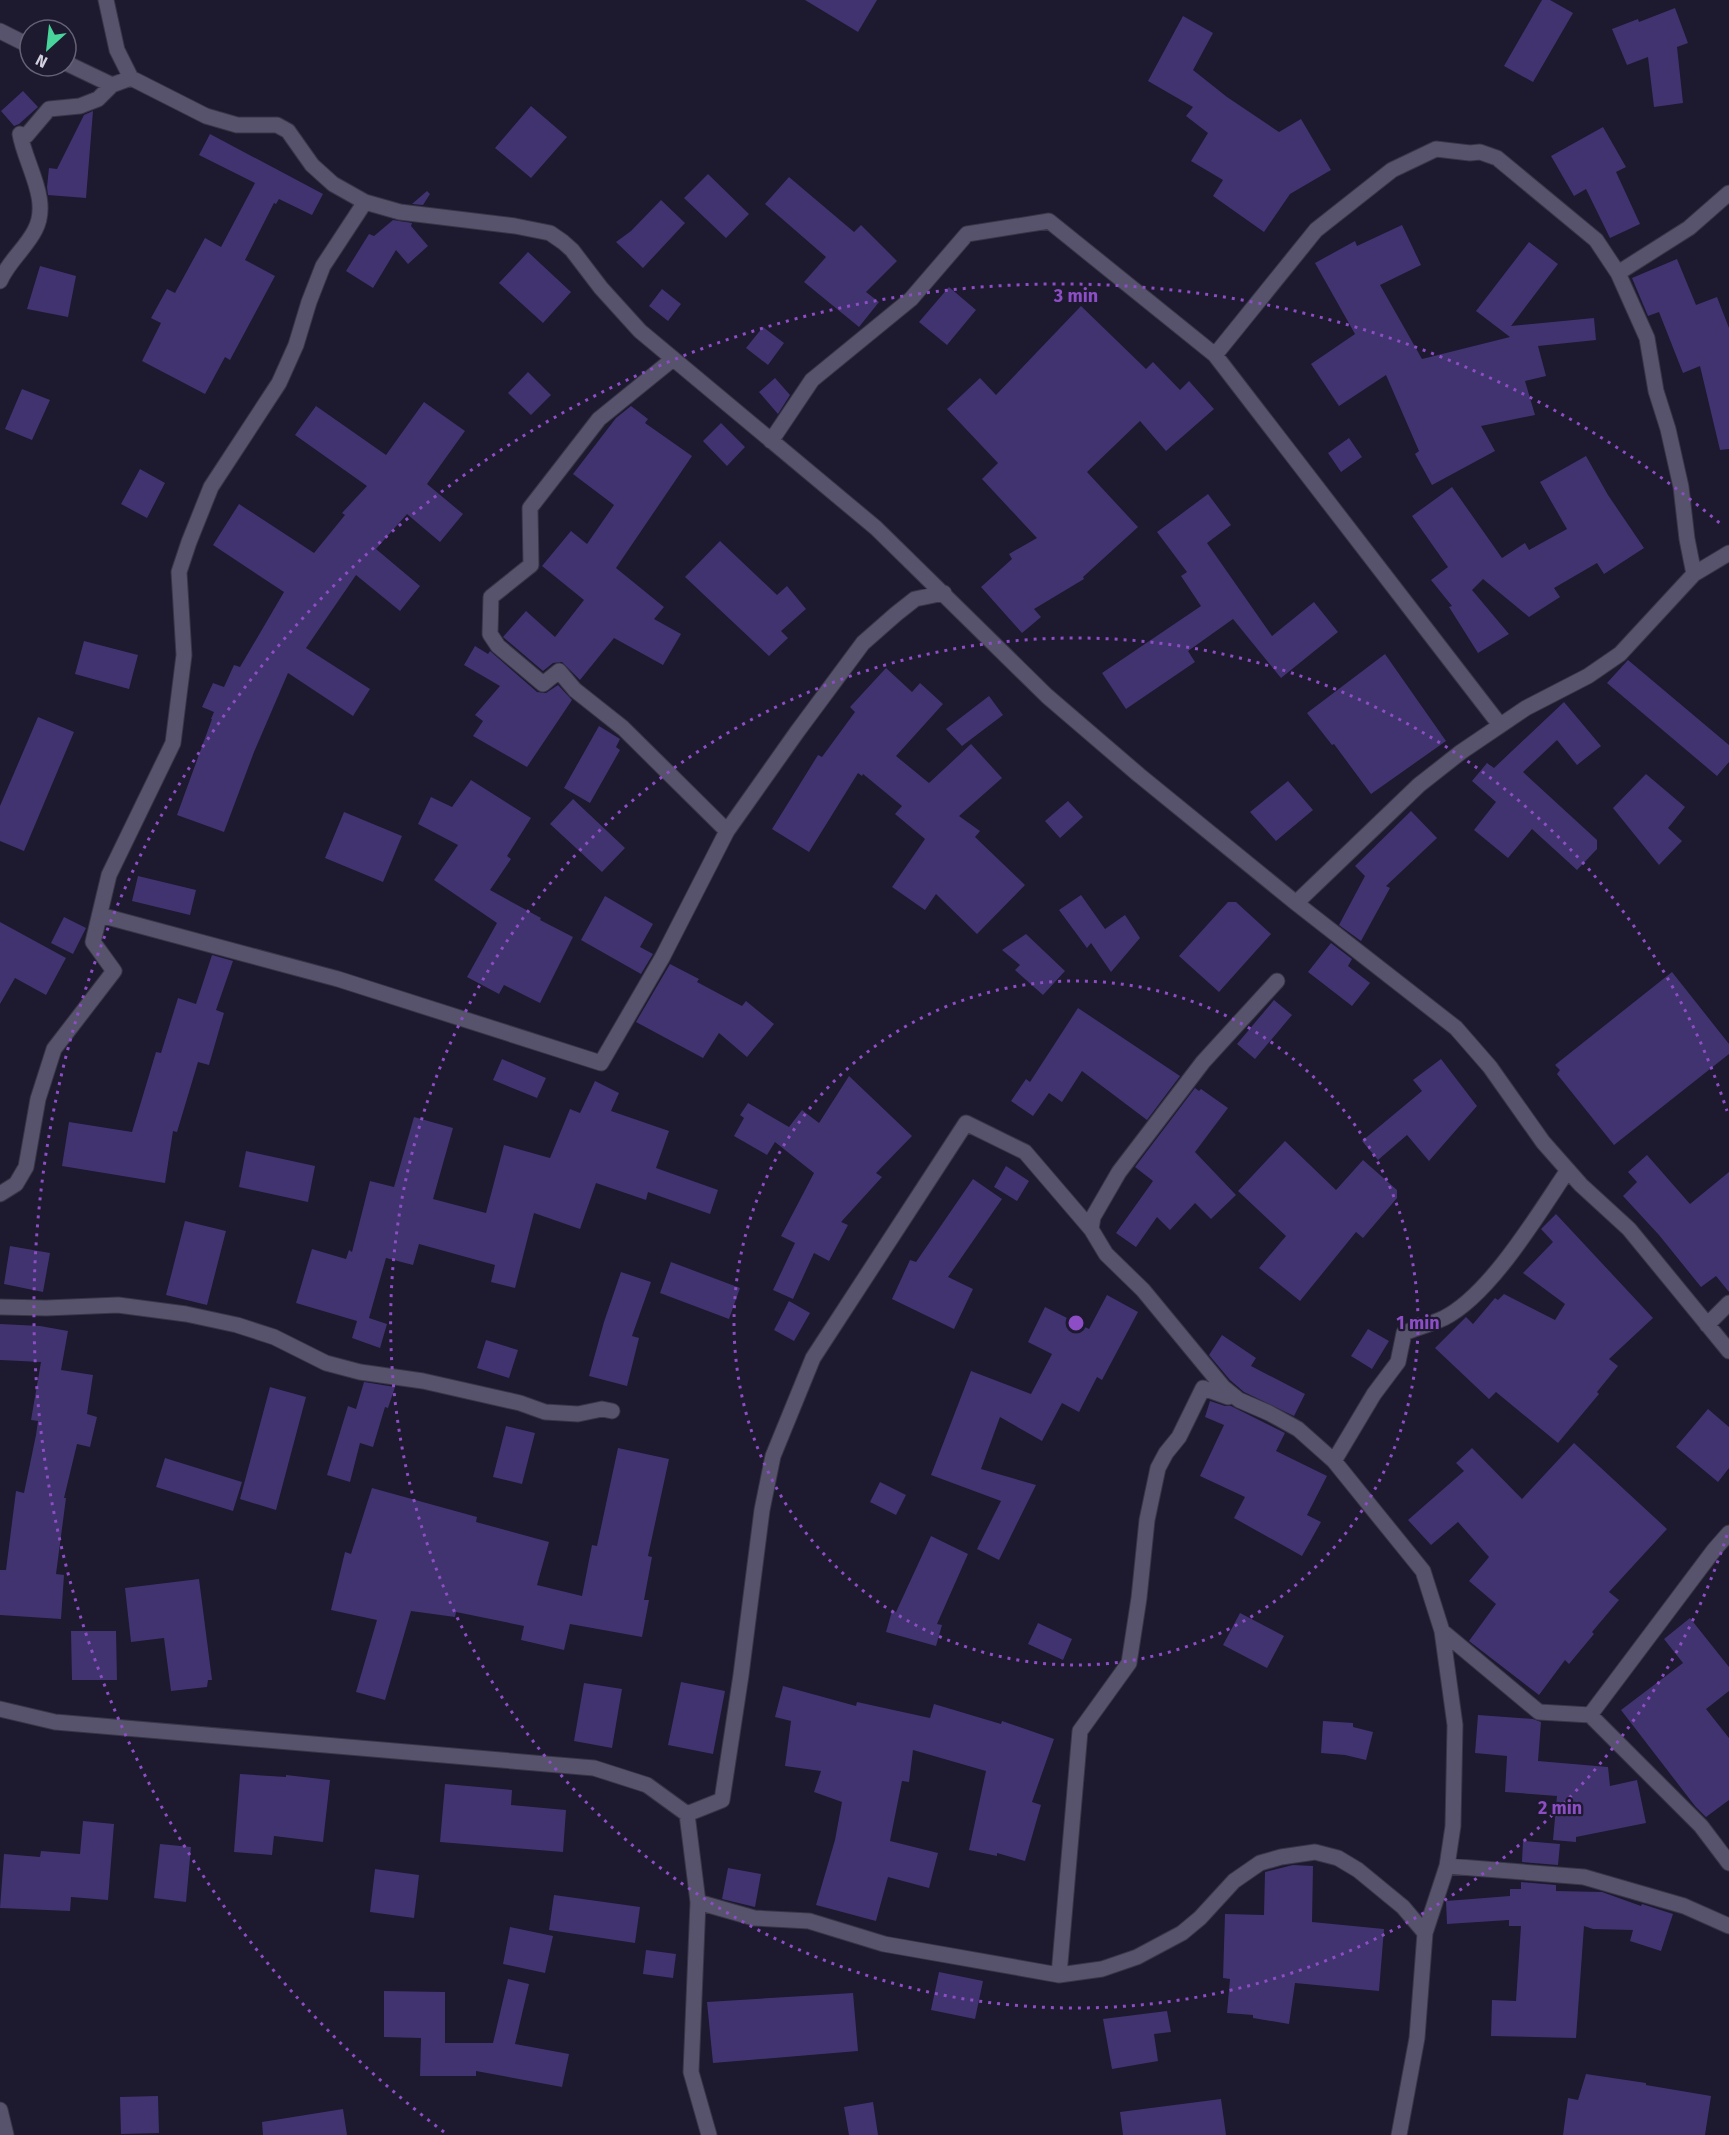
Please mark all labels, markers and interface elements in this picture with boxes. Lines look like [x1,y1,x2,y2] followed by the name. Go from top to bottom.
[18,18,78,78] north arrow
[32,50,50,72] text: N
[1053,285,1098,307] text: 3 min
[1396,1312,1440,1334] text: 1 min
[1066,1313,1086,1333] centre of rings
[1538,1797,1582,1819] text: 2 min

